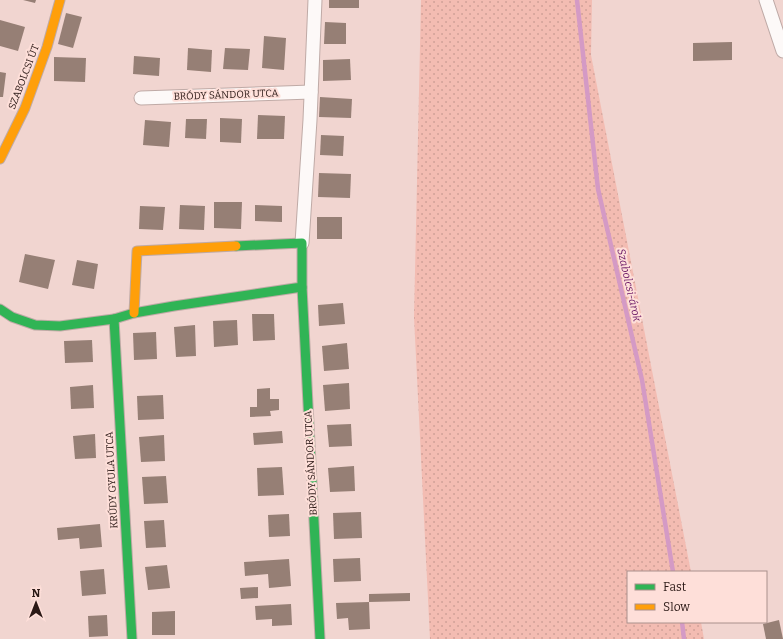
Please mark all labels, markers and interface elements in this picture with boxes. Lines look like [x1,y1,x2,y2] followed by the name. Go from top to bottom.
[4,42,42,111] street label: SZABOLCSI ÚT
[173,85,280,103] street label: BRÓDY SÁNDOR UTCA
[614,247,644,324] water label: Szabolcsi-árok
[300,409,320,516] street label: BRÓDY SÁNDOR UTCA
[101,430,121,529] street label: KRÚDY GYULA UTCA
[627,571,767,623] legend
[663,580,687,594] text: Fast
[16,583,56,623] north arrow
[32,587,41,600] text: N
[663,600,690,614] text: Slow

